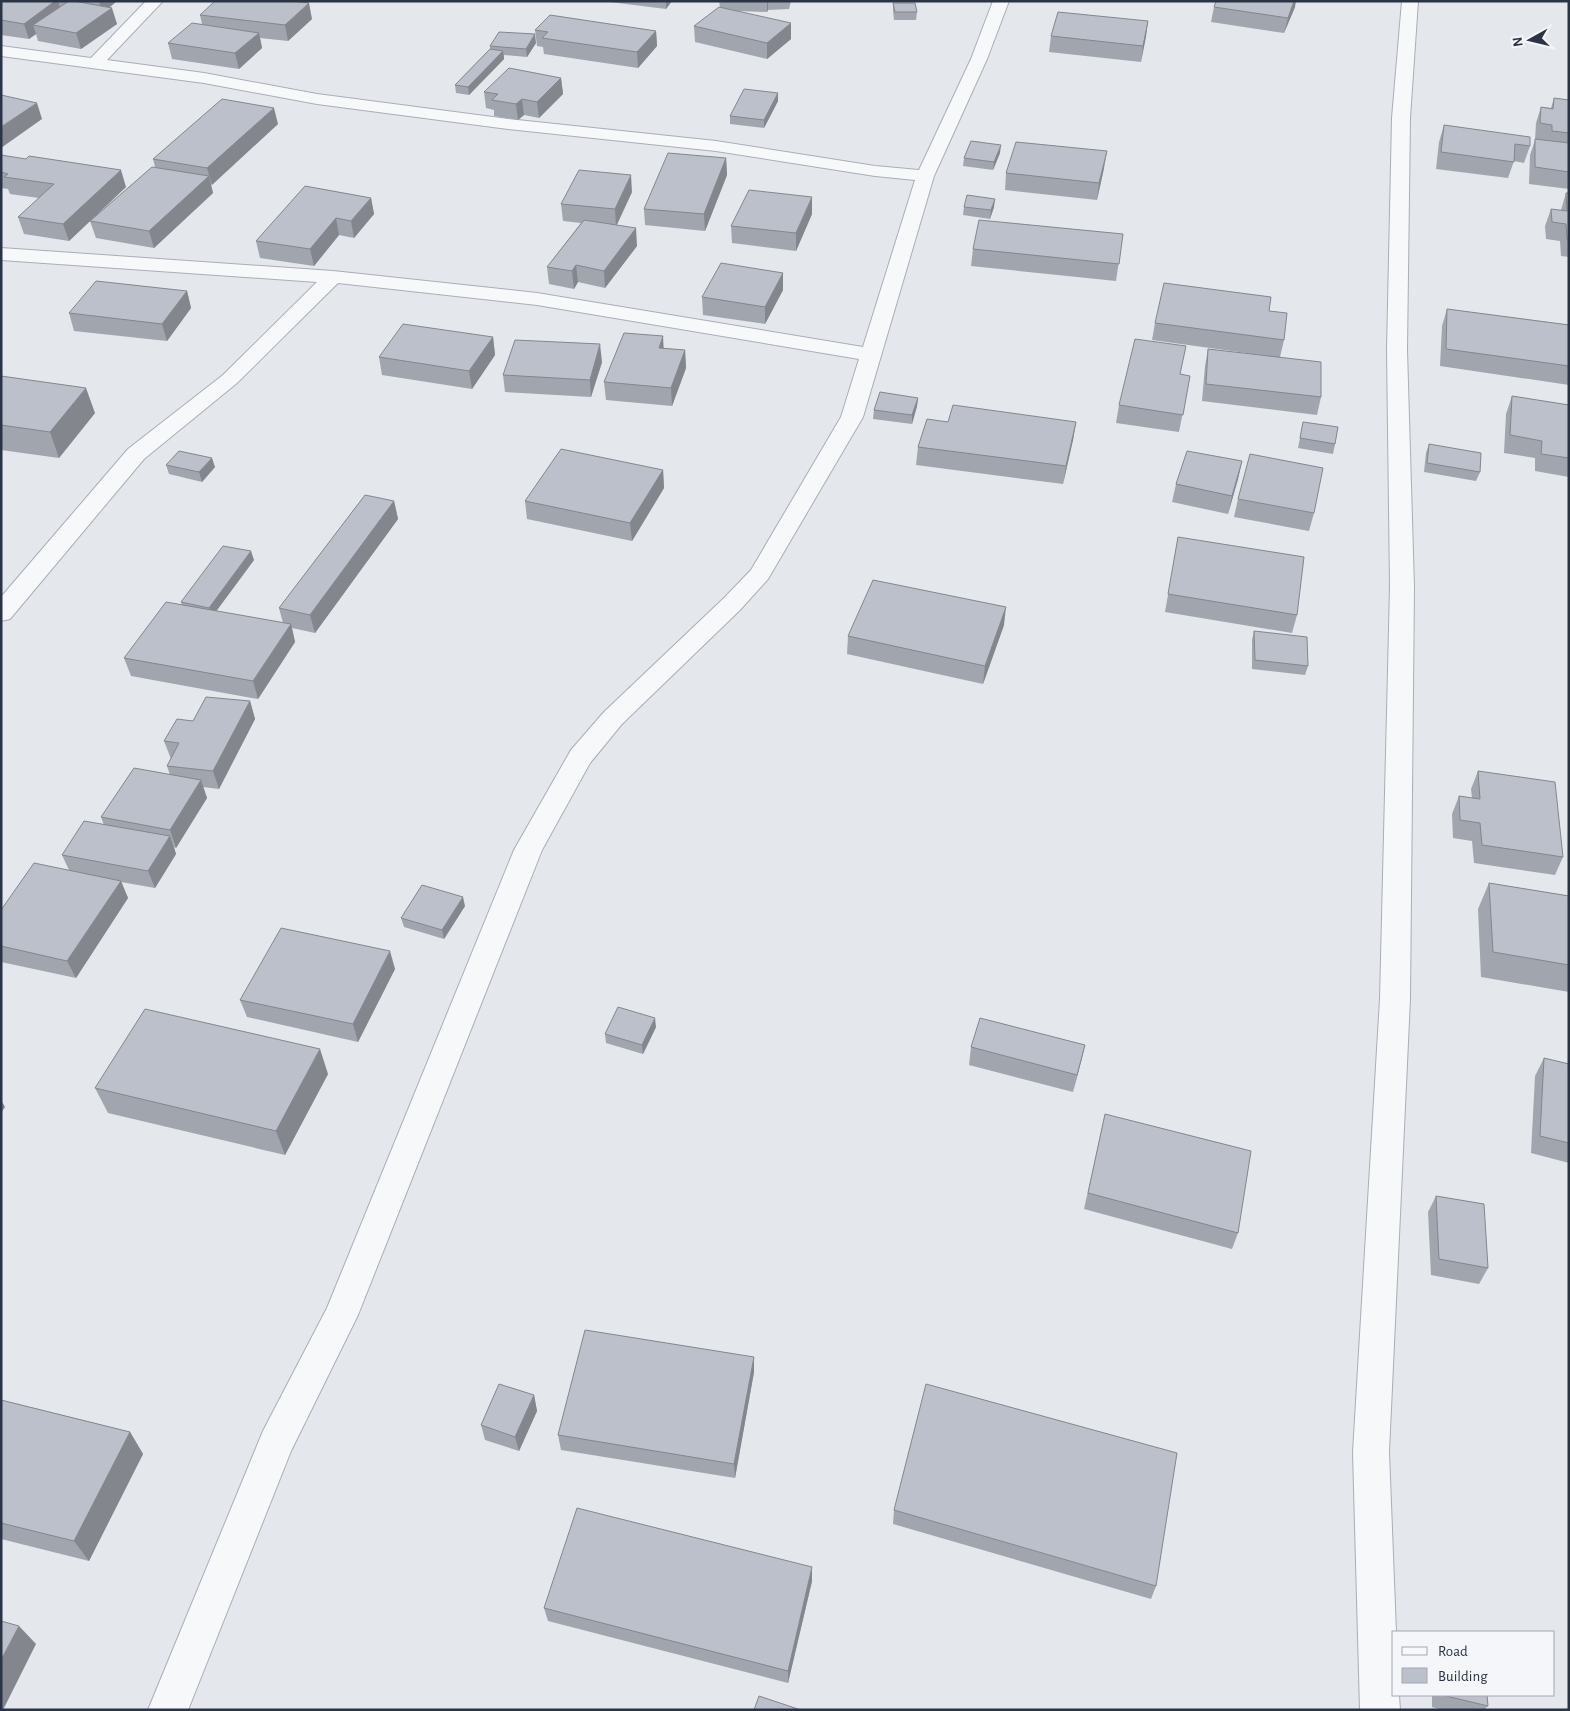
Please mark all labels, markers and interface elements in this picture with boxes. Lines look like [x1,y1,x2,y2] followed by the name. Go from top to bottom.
[1505,15,1555,65] north arrow
[1511,36,1526,47] text: N
[1392,1631,1555,1696] legend
[1438,1644,1468,1659] text: Road
[1438,1669,1488,1684] text: Building

